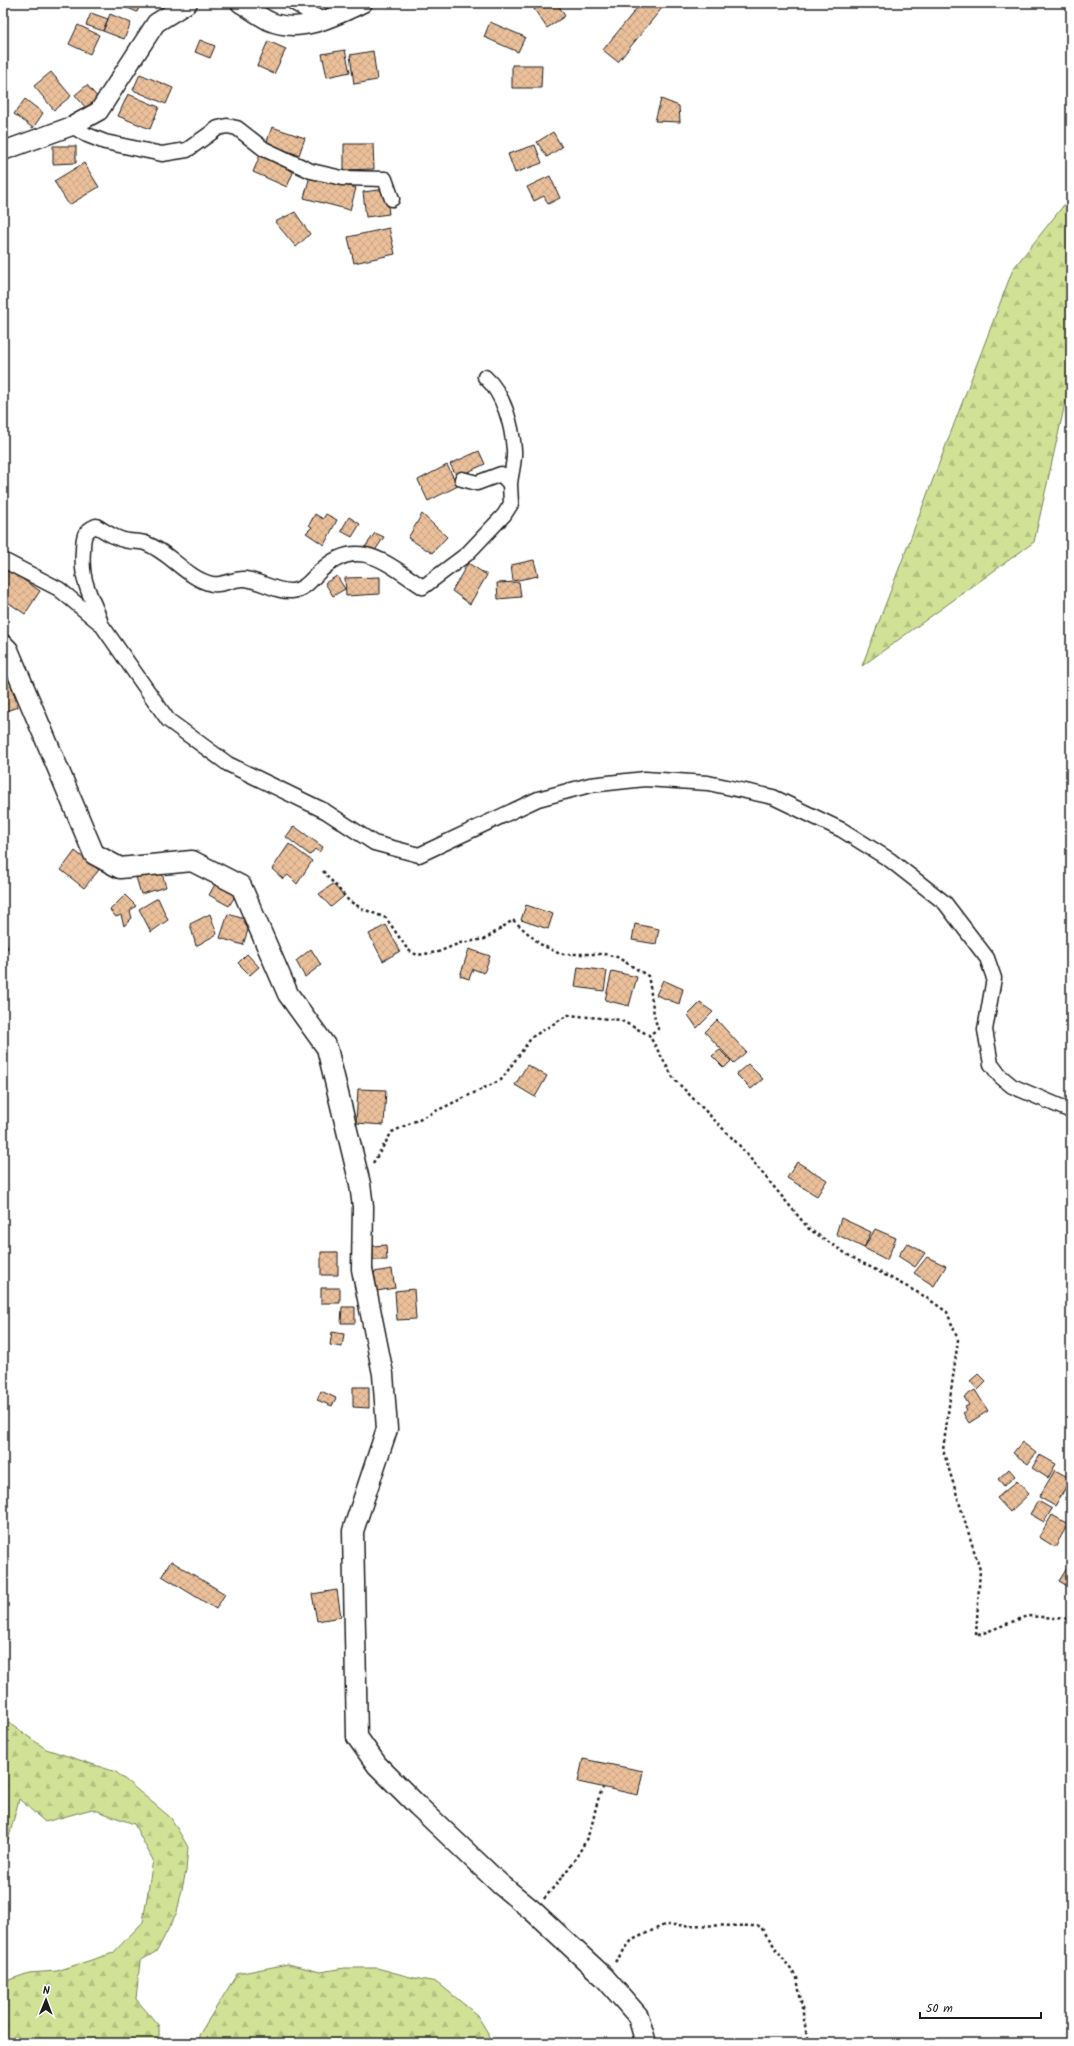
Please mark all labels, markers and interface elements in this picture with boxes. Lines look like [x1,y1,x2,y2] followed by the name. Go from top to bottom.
[26,1980,66,2020] north arrow
[43,1982,50,2000] text: N
[920,1994,1041,2020] scale bar
[926,1999,953,2018] text: 50 m

